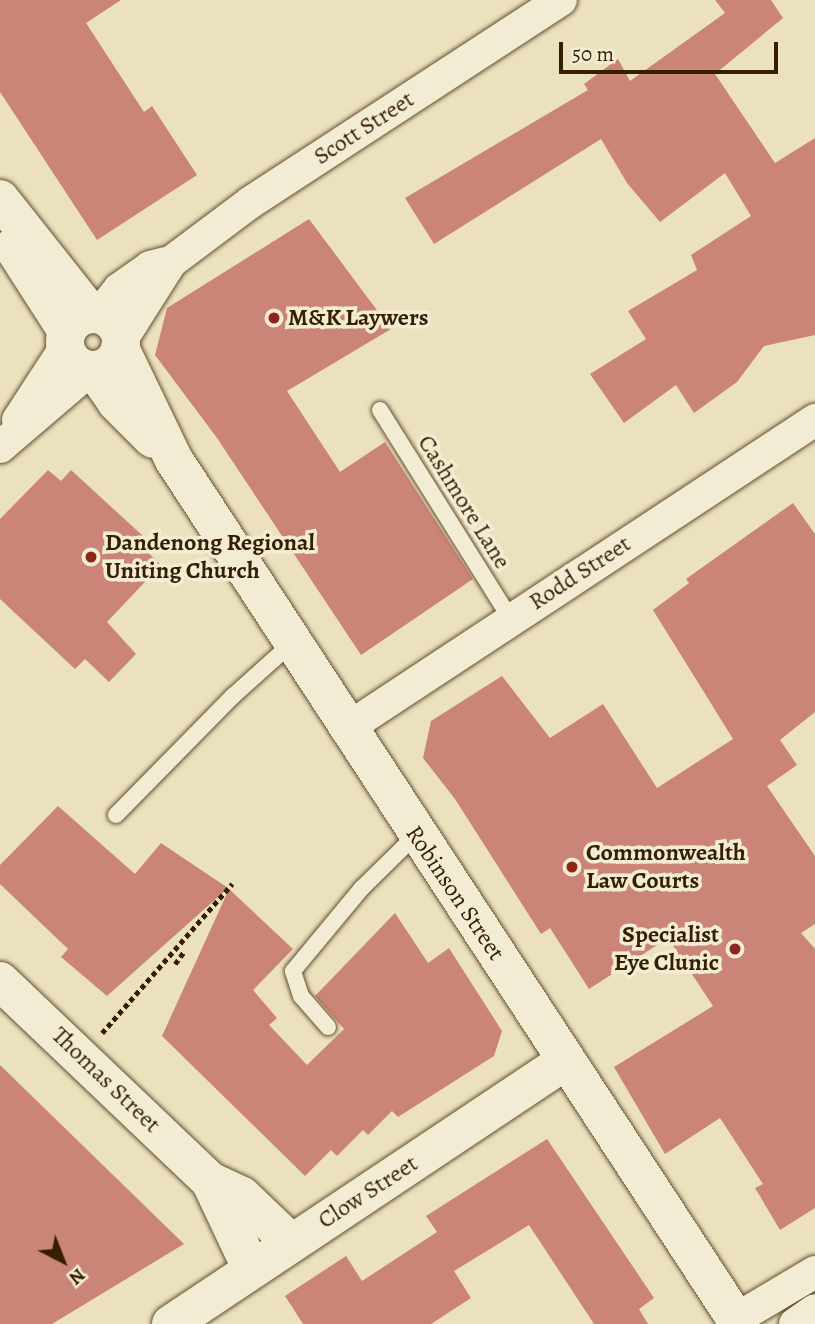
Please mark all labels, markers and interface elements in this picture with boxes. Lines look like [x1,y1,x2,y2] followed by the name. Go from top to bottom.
[563,28,782,72] scale bar
[572,40,614,68] text: 50 m
[309,85,419,171] street label: Scott Street
[288,304,429,332] place label: M&K Laywers
[266,310,282,326] marker: M&K Laywers
[411,430,517,574] street label: Cashmore Lane
[105,529,315,585] place label: Dandenong Regional Uniting Church
[524,529,636,617] street label: Rodd Street
[83,549,99,565] marker: Dandenong Regional Uniting Church
[399,820,511,966] street label: Robinson Street
[586,839,746,895] place label: Commonwealth Law Courts
[564,859,580,875] marker: Commonwealth Law Courts
[614,921,719,977] place label: Specialist Eye Clunic
[725,939,745,959] marker: Specialist Eye Clunic
[46,1021,166,1139] street label: Thomas Street
[313,1149,423,1235] street label: Clow Street
[28,1226,98,1296] north arrow
[63,1262,91,1291] text: N

